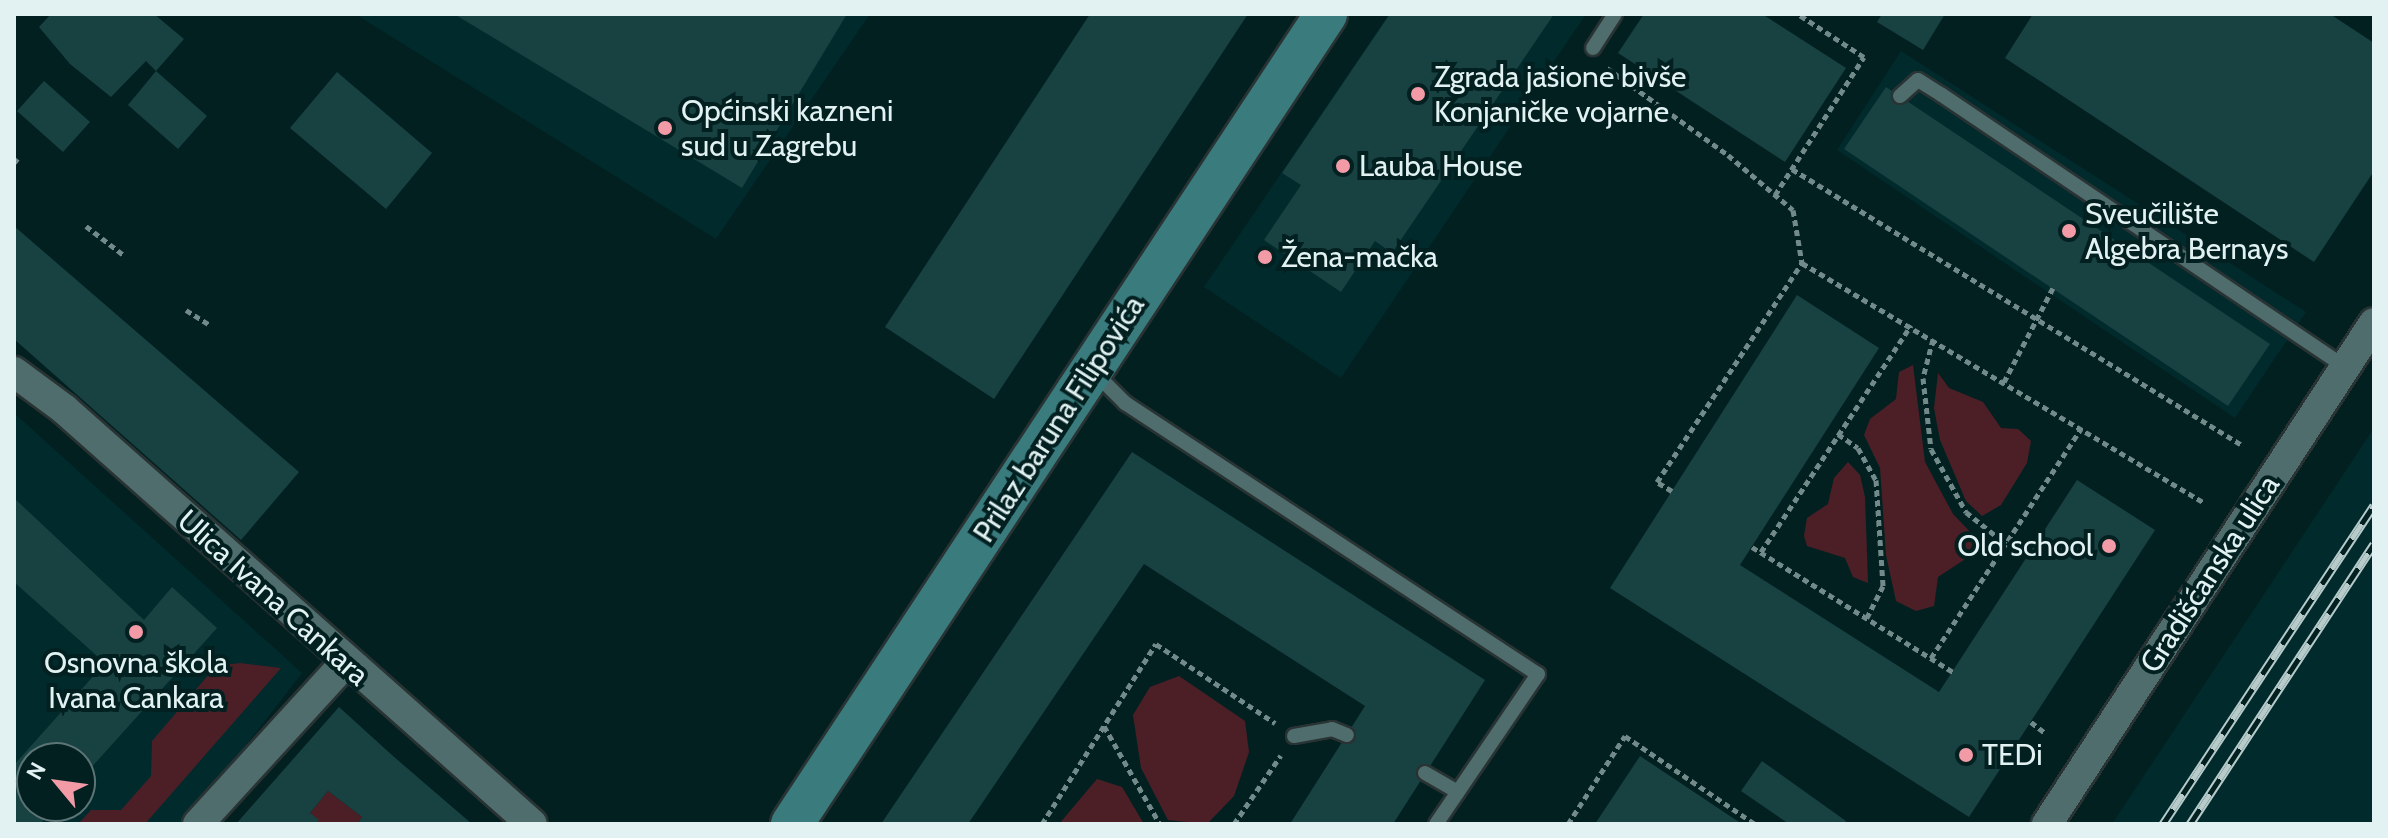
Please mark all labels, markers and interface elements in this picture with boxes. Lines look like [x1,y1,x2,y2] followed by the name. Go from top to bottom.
[1434,59,1686,130] place label: Zgrada jašione bivše Konjaničke vojarne
[1409,85,1427,103] marker: Zgrada jašione bivše Konjaničke vojarne
[681,93,893,164] place label: Općinski kazneni sud u Zagrebu
[656,119,674,137] marker: Općinski kazneni sud u Zagrebu
[1359,148,1523,184] place label: Lauba House
[1334,157,1352,175] marker: Lauba House
[2085,196,2288,266] place label: Sveučilište Algebra Bernays
[2060,222,2078,240] marker: Sveučilište Algebra Bernays
[1281,239,1438,275] place label: Žena-mačka
[1256,248,1274,266] marker: Žena-mačka
[966,289,1152,549] street label: Prilaz baruna Filipovića
[2133,469,2287,679] street label: Gradišćanska ulica
[170,503,376,693] street label: Ulica Ivana Cankara
[1957,528,2093,564] place label: Old school
[2100,537,2118,555] marker: Old school
[127,623,145,641] marker: Osnovna škola Ivana Cankara
[44,645,228,716] place label: Osnovna škola Ivana Cankara
[1982,737,2043,773] place label: TEDi
[16,742,96,822] north arrow
[1957,746,1975,764] marker: TEDi
[21,758,52,784] text: N

